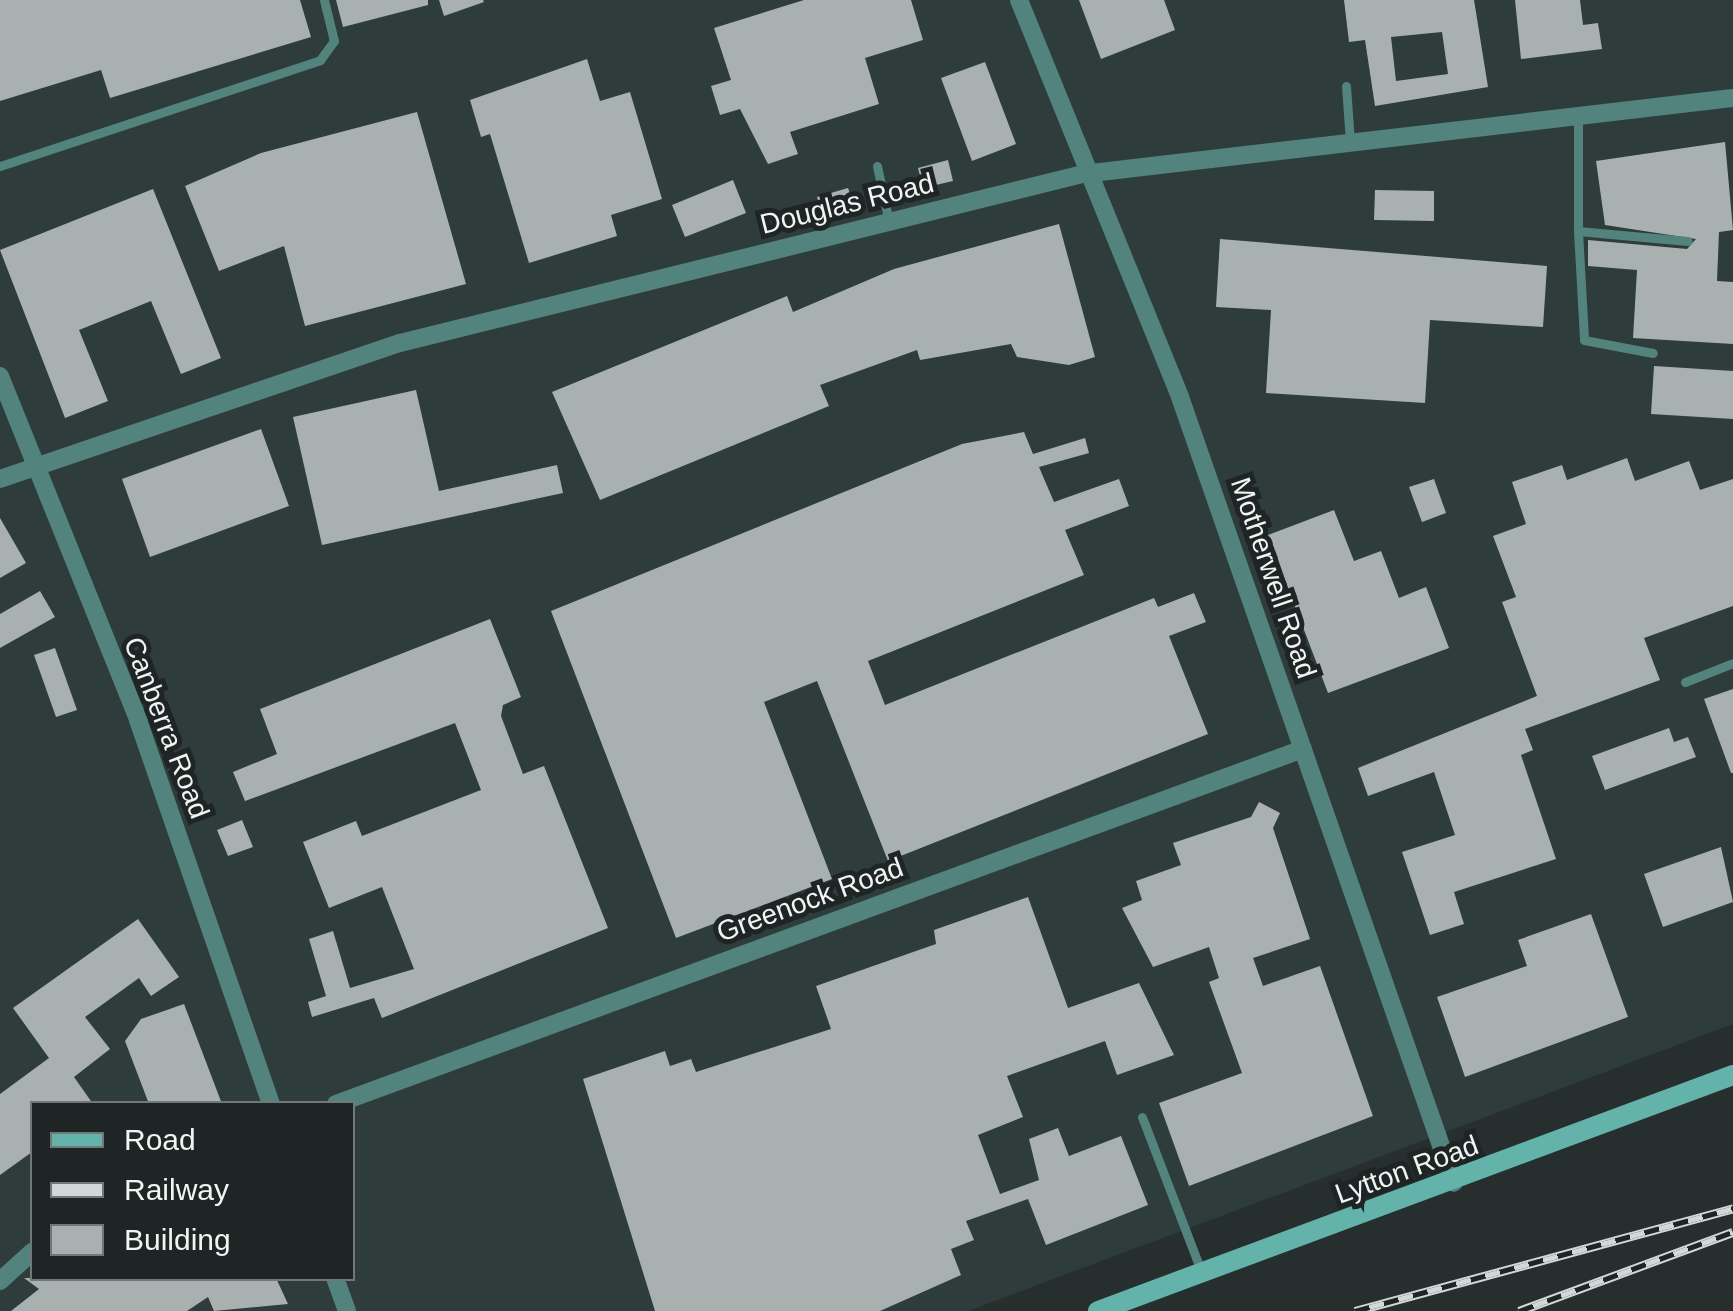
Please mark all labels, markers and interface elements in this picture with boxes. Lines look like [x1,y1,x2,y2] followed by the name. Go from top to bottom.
[757,166,937,242] street label: Douglas Road
[1223,473,1323,683] street label: Motherwell Road
[116,633,216,823] street label: Canberra Road
[712,851,908,949] street label: Greenock Road
[30,1101,355,1281] legend
[124,1123,196,1156] text: Road
[1331,1129,1483,1211] street label: Lytton Road
[124,1173,229,1206] text: Railway
[124,1223,231,1256] text: Building

